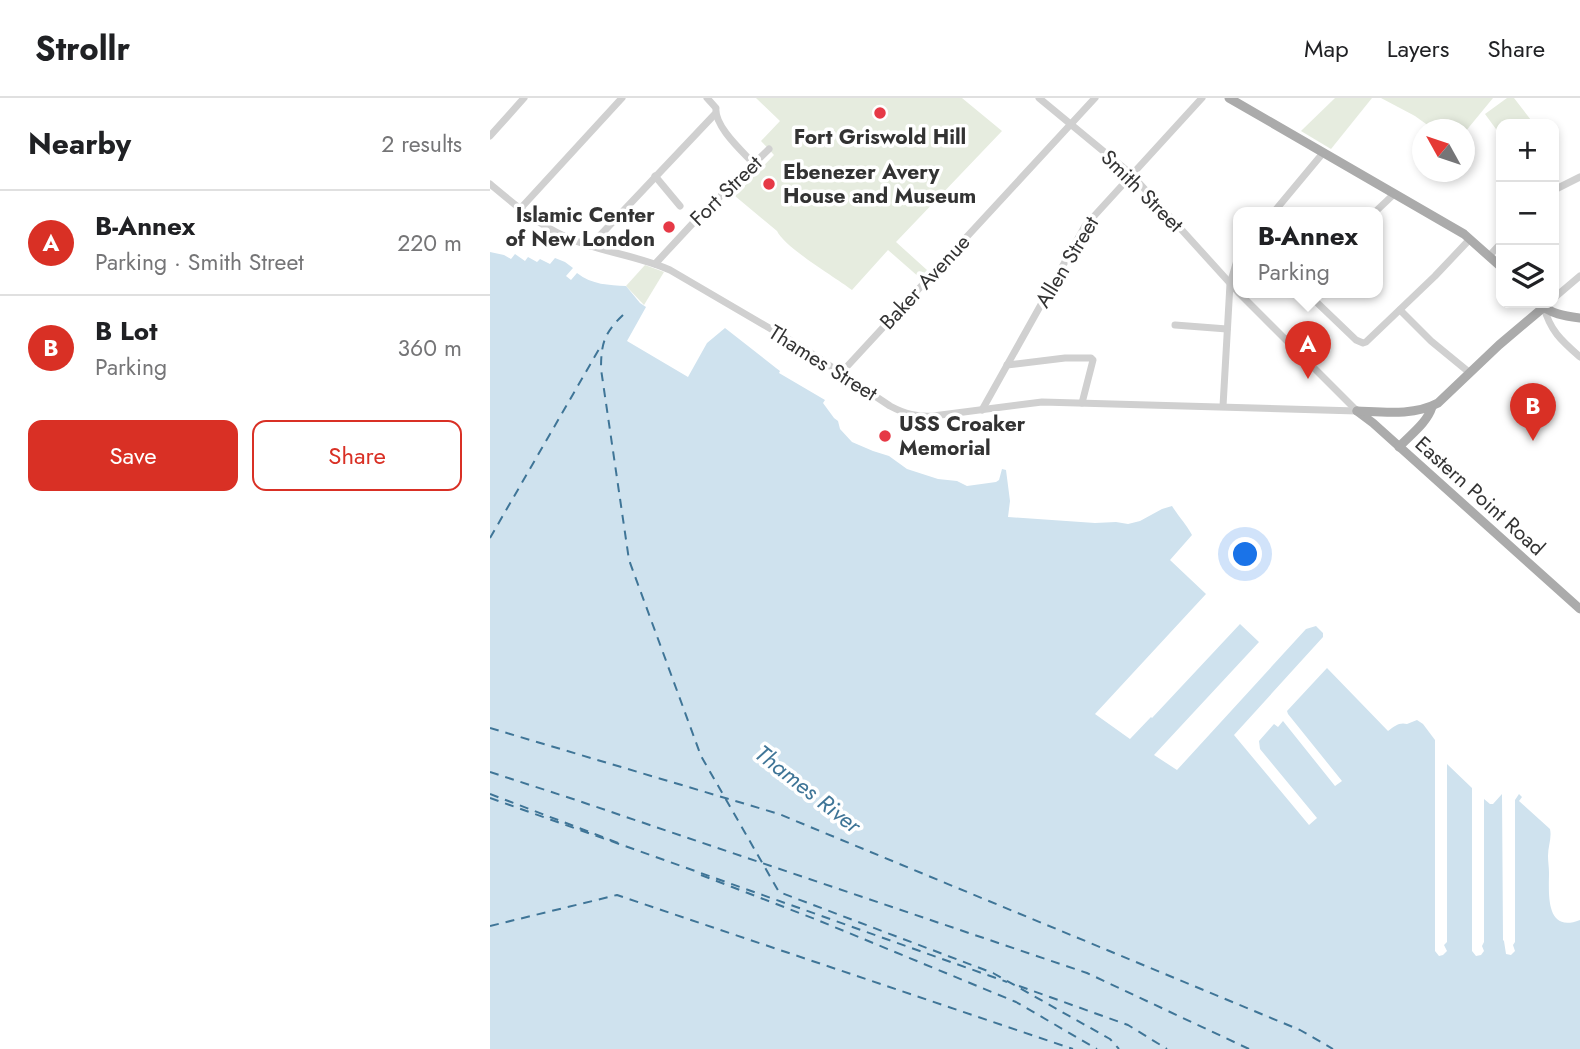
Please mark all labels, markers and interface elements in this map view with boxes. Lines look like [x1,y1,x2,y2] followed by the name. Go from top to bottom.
[35,25,130,72] text: Strollr
[1304,31,1349,66] text: Map
[1387,31,1449,66] text: Layers
[1487,31,1545,66] text: Share
[872,105,888,121] marker: Fort Griswold Hill
[1412,119,1475,182] north arrow
[1496,119,1559,308] map controls
[1496,119,1559,182] button: +
[28,122,131,165] text: Nearby
[794,122,966,152] place label: Fort Griswold Hill
[381,127,462,161] text: 2 results
[1094,143,1190,239] street label: Smith Street
[683,149,769,233] street label: Fort Street
[783,157,976,211] place label: Ebenezer Avery House and Museum
[761,176,777,192] marker: Ebenezer Avery House and Museum
[1496,182,1559,245] button: −
[505,200,655,254] place label: Islamic Center of New London
[95,207,195,245] text: B-Annex
[1233,207,1383,298] popup
[1028,211,1106,313] street label: Allen Street
[1258,217,1358,255] text: B-Annex
[661,219,677,235] marker: Islamic Center of New London
[43,226,59,260] text: A
[397,226,462,260] text: 220 m
[873,228,977,336] street label: Baker Avenue
[95,245,304,279] text: Parking · Smith Street
[1496,245,1559,308] button: layers
[1258,255,1330,289] text: Parking
[95,312,157,350] text: B Lot
[763,318,883,408] street label: Thames Street
[1285,321,1331,379] pin: A
[43,331,59,365] text: B
[398,331,462,365] text: 360 m
[95,350,167,384] text: Parking
[1510,383,1556,441] pin: B
[899,409,1026,463] place label: USS Croaker Memorial
[28,420,238,491] button: Save
[252,420,462,491] button: Share
[877,428,893,444] marker: USS Croaker Memorial
[1408,429,1552,563] street label: Eastern Point Road
[1228,537,1262,571] your location
[748,737,869,842] water label: Thames River

